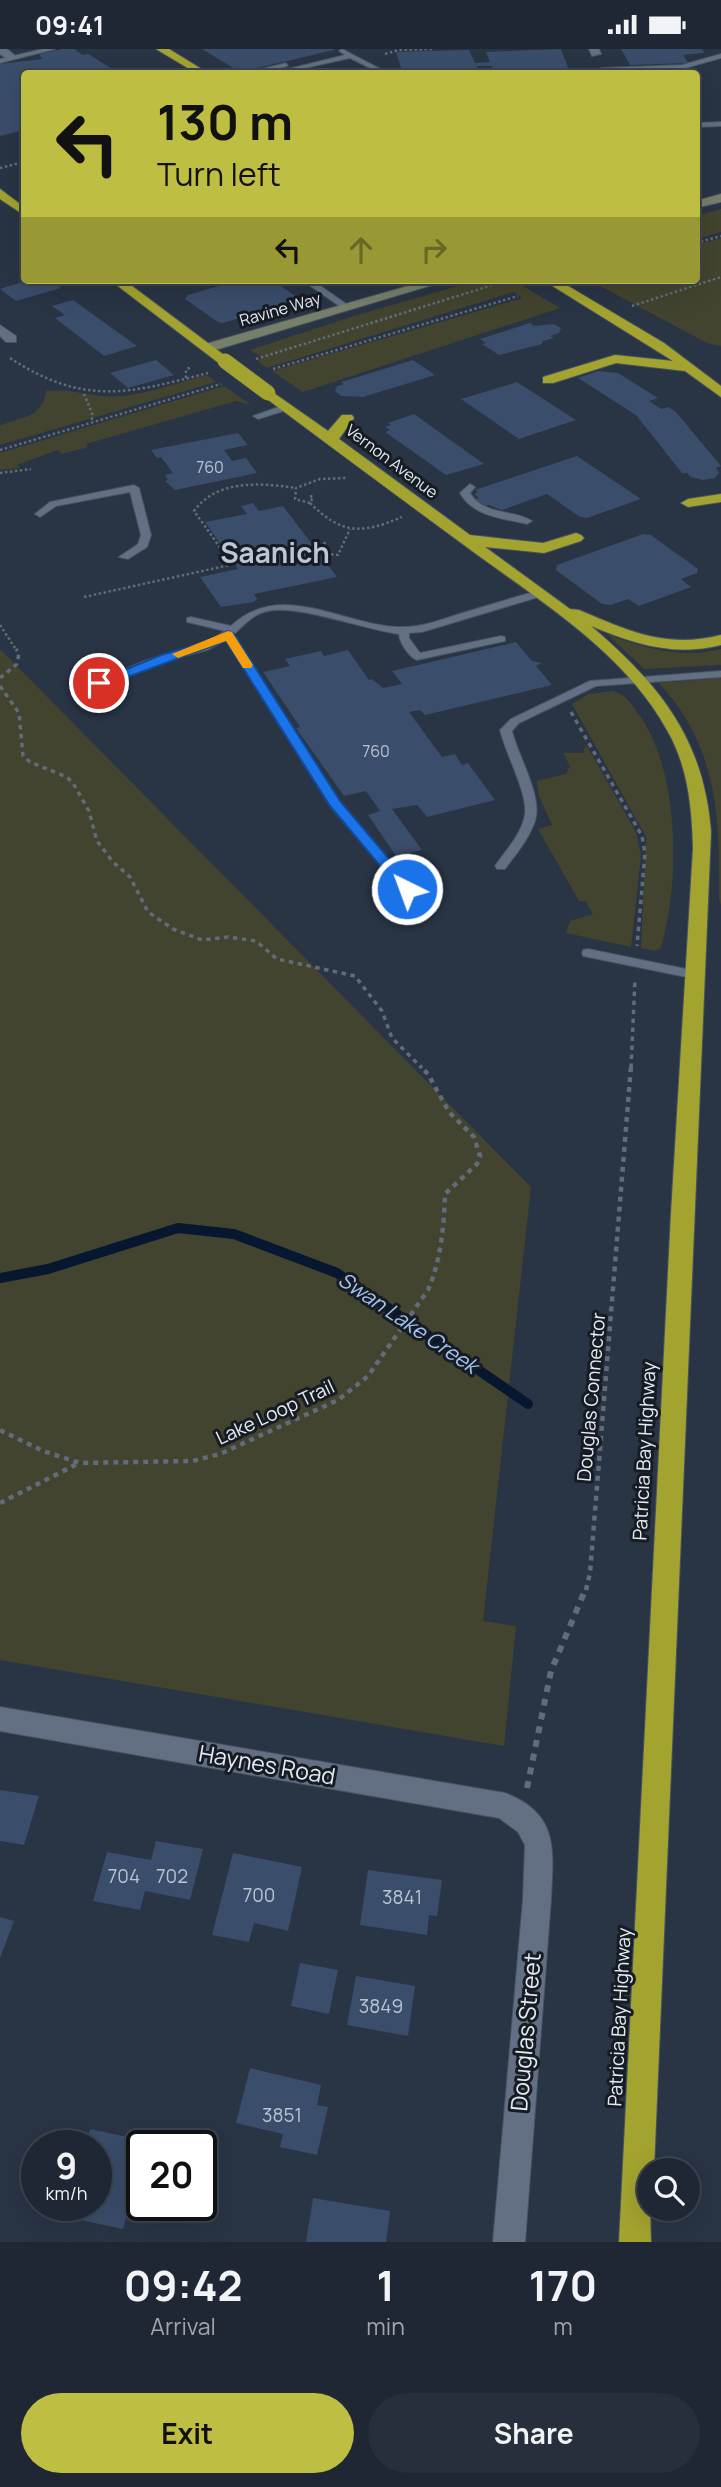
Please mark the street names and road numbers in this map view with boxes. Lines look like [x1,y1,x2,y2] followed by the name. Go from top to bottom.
[237,287,324,331] street label: Ravine Way
[341,419,443,503] street label: Vernon Avenue
[571,1311,611,1483] street label: Douglas Connector
[626,1361,662,1541] street label: Patricia Bay Highway
[212,1373,338,1451] street label: Lake Loop Trail
[196,1736,338,1792] street label: Haynes Road
[601,1927,637,2107] street label: Patricia Bay Highway
[502,1951,548,2112] street label: Douglas Street

